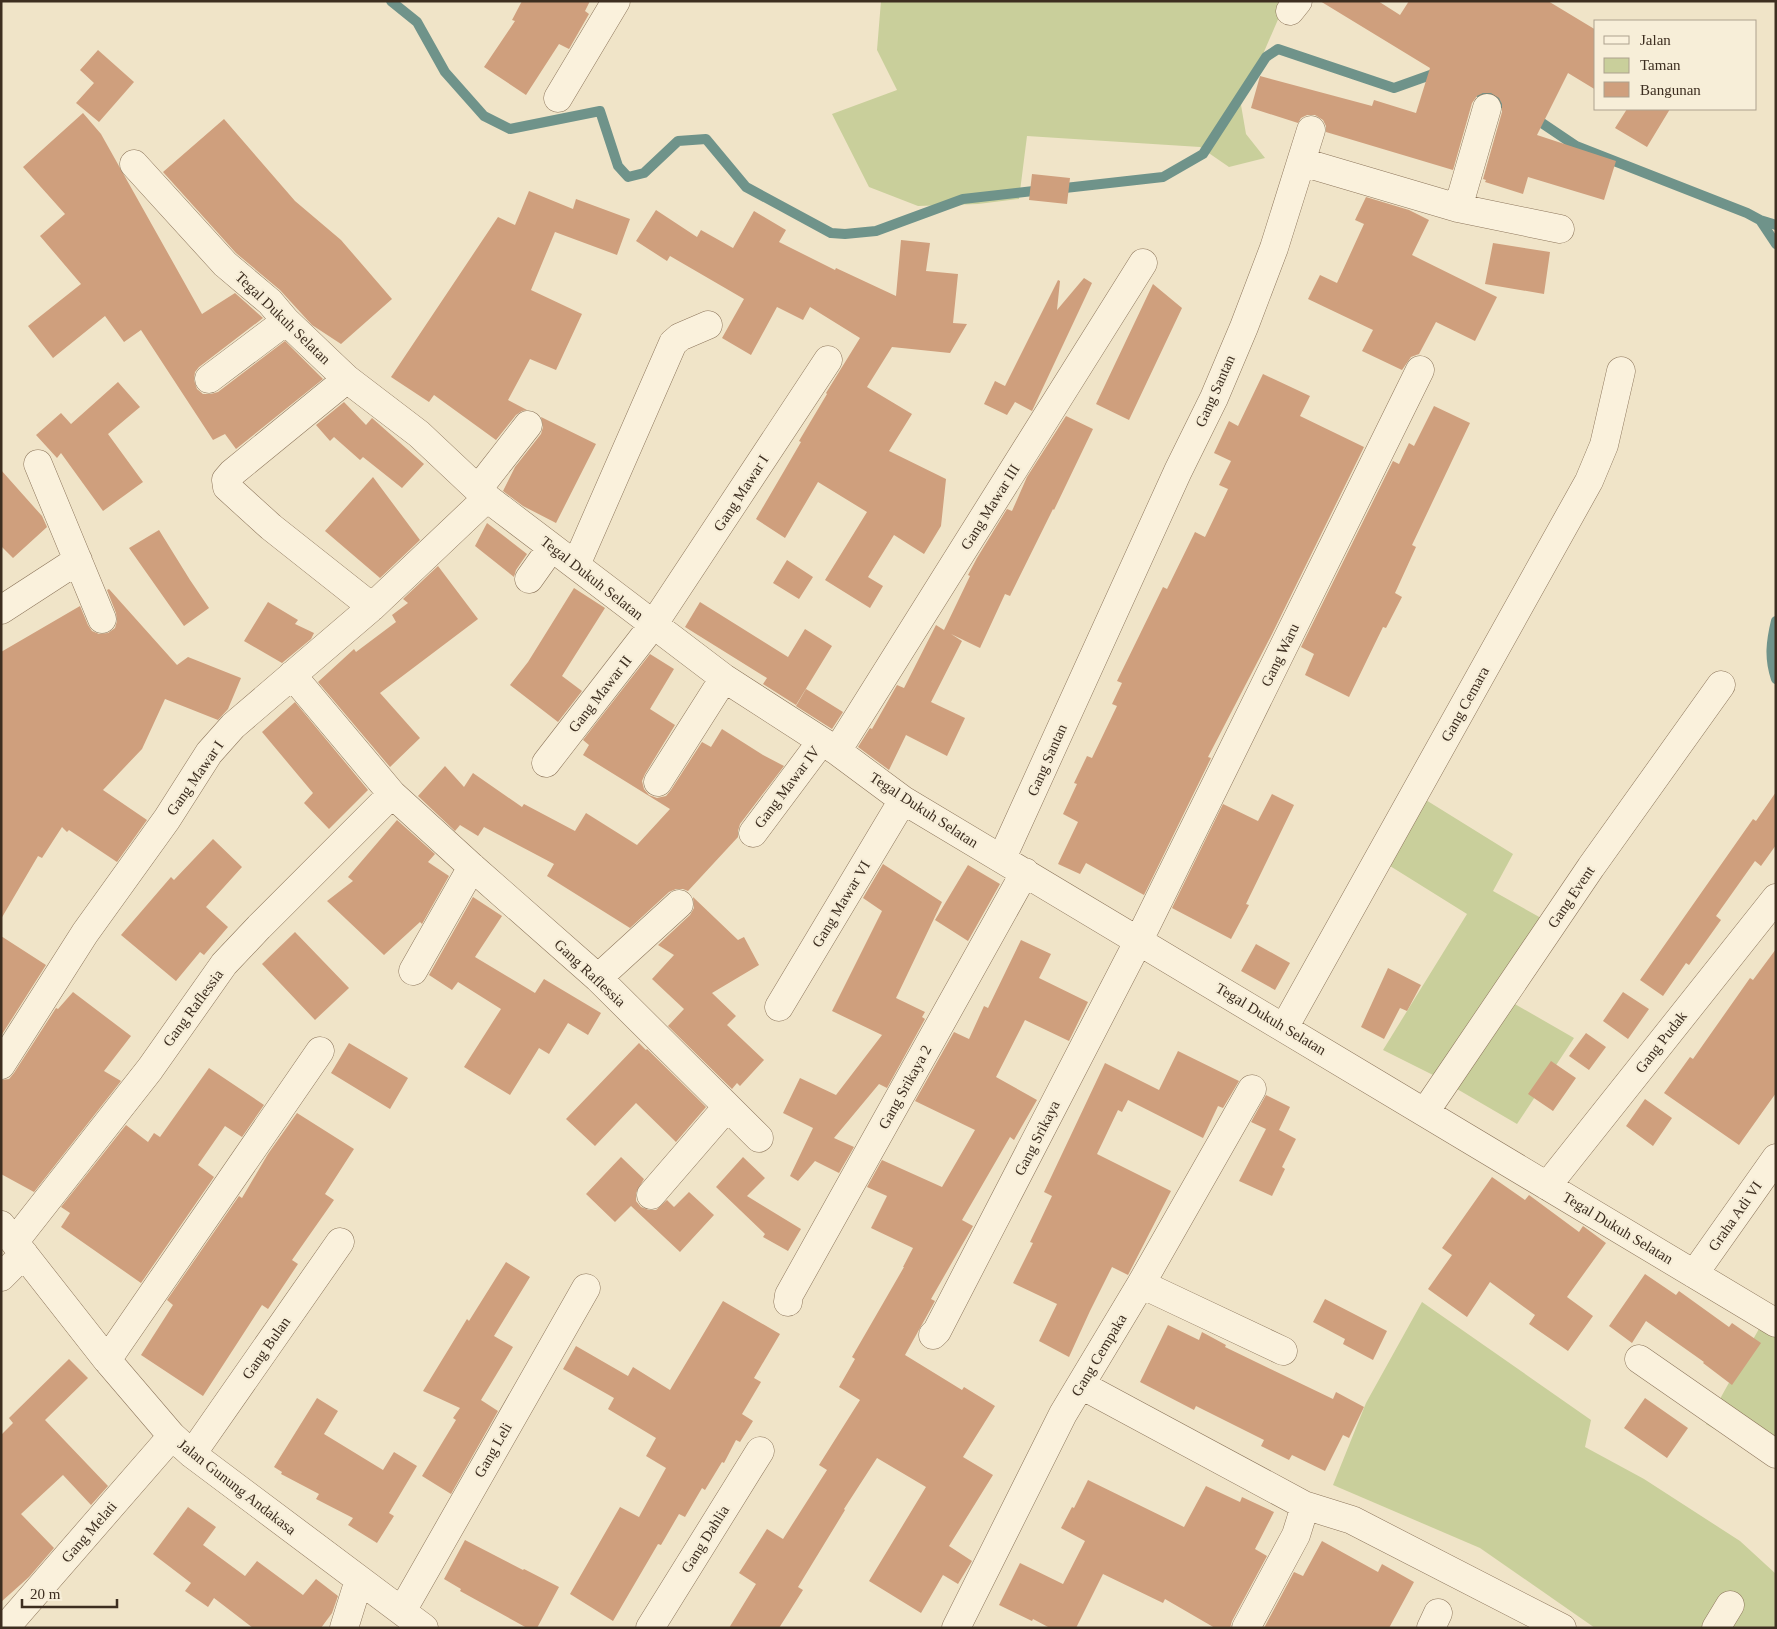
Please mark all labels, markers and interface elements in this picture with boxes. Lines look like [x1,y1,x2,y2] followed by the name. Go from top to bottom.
[1594,20,1757,110] legend
[1640,32,1671,48] text: Jalan
[1640,57,1681,73] text: Taman
[1640,82,1701,98] text: Bangunan
[232,269,334,368] street label: Tegal Dukuh Selatan
[1192,352,1238,429] street label: Gang Santan
[710,452,772,534] street label: Gang Mawar I
[957,461,1023,553] street label: Gang Mawar III
[538,533,647,623] street label: Tegal Dukuh Selatan
[1258,620,1302,689] street label: Gang Waru
[565,653,635,735] street label: Gang Mawar II
[1438,664,1492,744] street label: Gang Cemara
[1024,721,1070,798] street label: Gang Santan
[163,738,227,818] street label: Gang Mawar I
[751,743,823,831] street label: Gang Mawar IV
[867,769,981,851] street label: Tegal Dukuh Selatan
[809,858,873,950] street label: Gang Mawar VI
[1544,862,1598,931] street label: Gang Event
[551,936,629,1010] street label: Gang Raflessia
[160,966,226,1050] street label: Gang Raflessia
[1213,980,1329,1058] street label: Tegal Dukuh Selatan
[1632,1008,1690,1076] street label: Gang Pudak
[875,1042,935,1132] street label: Gang Srikaya 2
[1011,1098,1063,1178] street label: Gang Srikaya
[1705,1178,1765,1254] street label: Graha Adi VI
[1560,1189,1676,1267] street label: Tegal Dukuh Selatan
[1068,1311,1130,1399] street label: Gang Cempaka
[239,1313,294,1382] street label: Gang Bulan
[471,1420,515,1480] street label: Gang Leli
[175,1436,299,1538] street label: Jalan Gunung Andakasa
[58,1498,120,1566] street label: Gang Melati
[678,1502,732,1576] street label: Gang Dahlia
[22,1576,118,1608] scale bar
[30,1586,61,1602] text: 20 m

